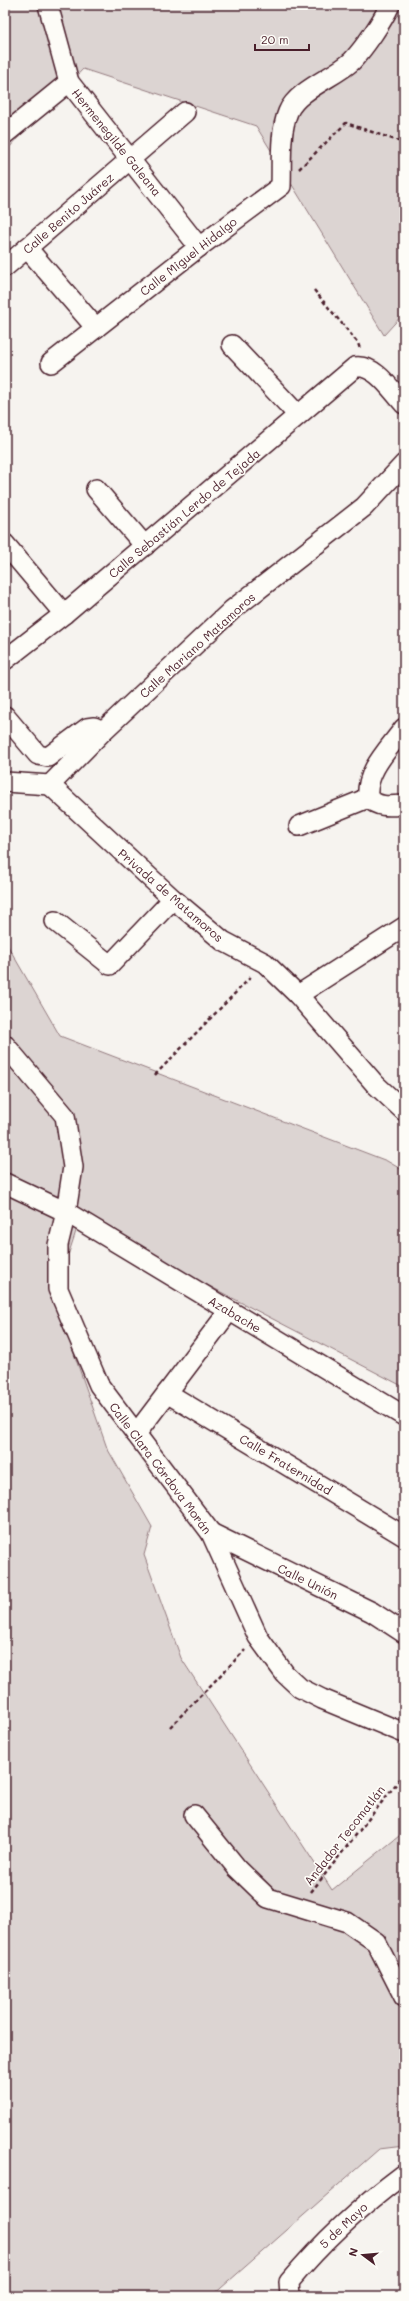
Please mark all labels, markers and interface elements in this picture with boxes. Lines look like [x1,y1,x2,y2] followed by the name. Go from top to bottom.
[255,26,309,52] scale bar
[261,31,289,47] text: 20 m
[69,85,165,199] street label: Hermenegilde Galeana
[19,169,117,257] street label: Calle Benito Juárez
[136,213,240,299] street label: Calle Miguel Hidalgo
[105,445,263,581] street label: Calle Sebastián Lerdo de Tejada
[136,589,258,701] street label: Calle Mariano Matamoros
[115,845,227,945] street label: Privada de Matamoros
[206,1292,264,1336] street label: Azabache
[106,1399,216,1537] street label: Calle Clara Córdova Morán
[237,1430,336,1498] street label: Calle Fraternidad
[275,1559,341,1603] street label: Calle Unión
[300,1782,388,1888] street label: Andador Tecomatlán
[316,2199,370,2251] street label: 5 de Mayo
[343,2235,383,2275] north arrow
[345,2246,361,2258] text: N

